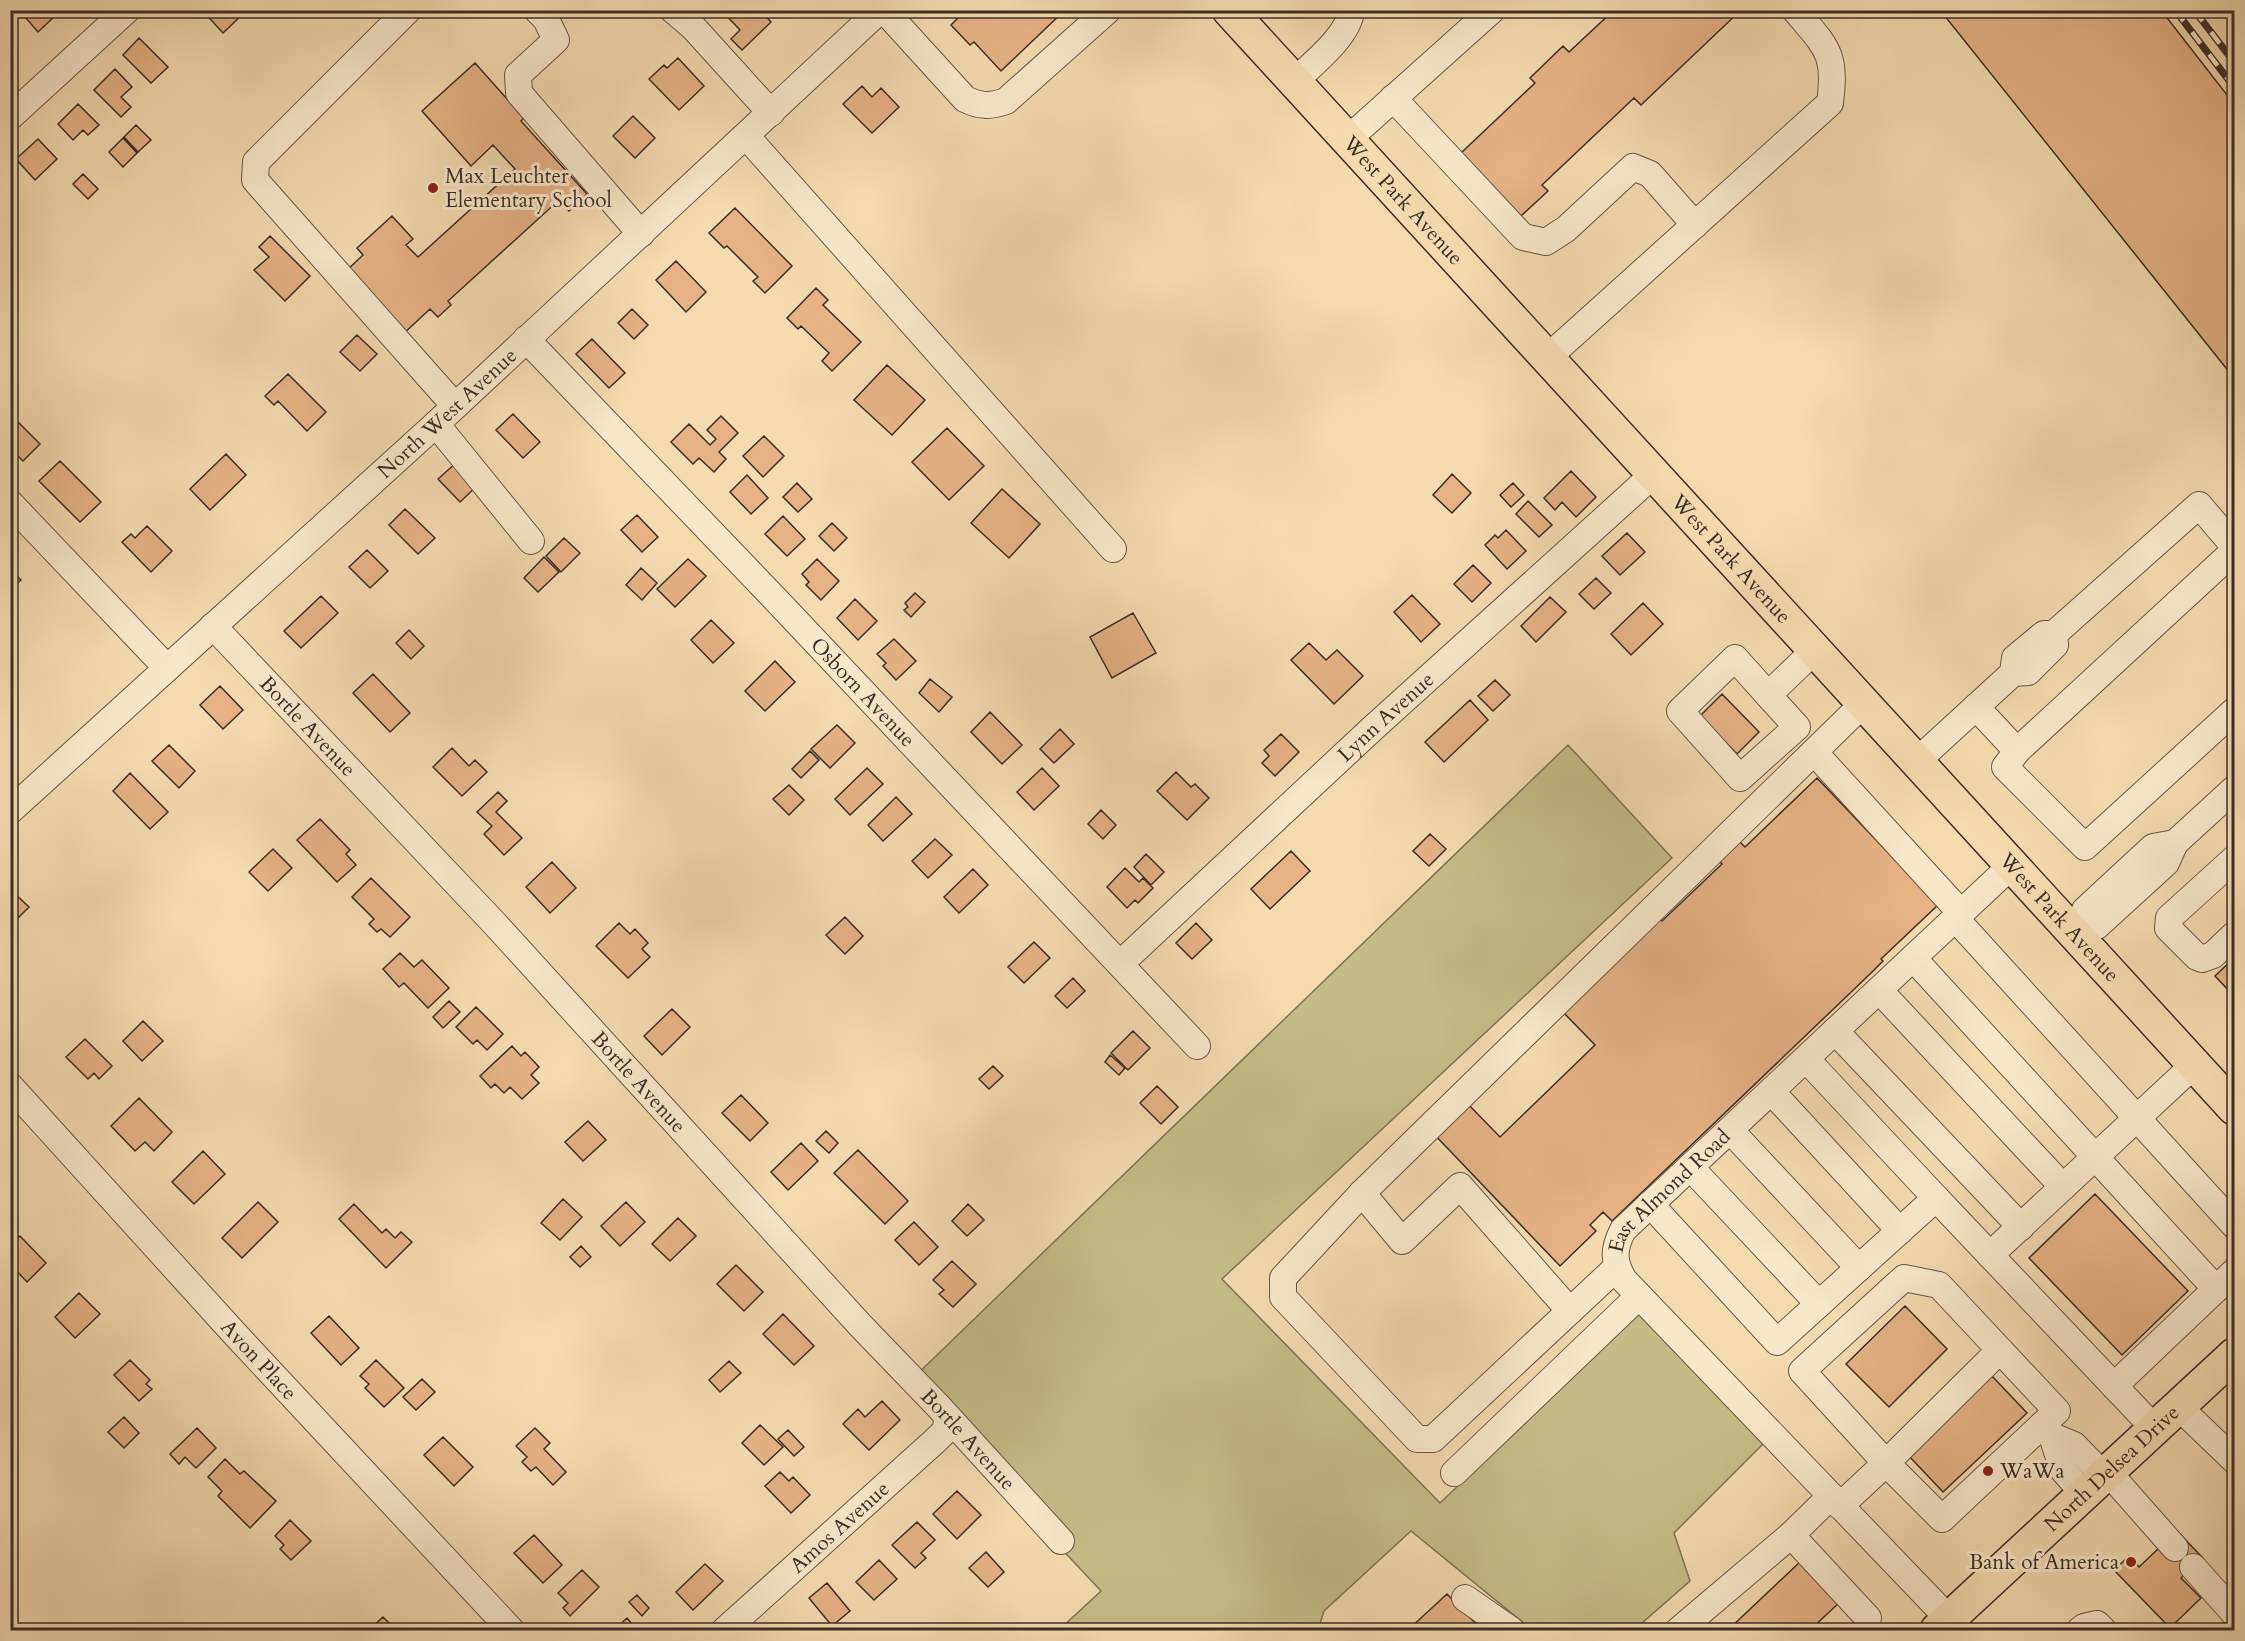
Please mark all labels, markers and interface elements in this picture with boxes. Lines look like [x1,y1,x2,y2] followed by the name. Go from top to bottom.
[1335,129,1470,272] street label: West Park Avenue
[445,162,612,215] place label: Max Leuchter Elementary School
[426,181,440,195] marker: Max Leuchter Elementary School
[371,342,524,486] street label: North West Avenue
[1663,487,1798,630] street label: West Park Avenue
[804,631,922,754] street label: Osborn Avenue
[1331,665,1441,769] street label: Lynn Avenue
[253,670,362,783] street label: Bortle Avenue
[1992,846,2126,989] street label: West Park Avenue
[584,1025,693,1140] street label: Bortle Avenue
[1602,1122,1737,1256] street label: East Almond Road
[214,1313,303,1407] street label: Avon Place
[914,1382,1022,1497] street label: Bortle Avenue
[2038,1399,2186,1539] street label: North Delsea Drive
[1999,1457,2065,1486] place label: WaWa
[1981,1464,1995,1478] marker: WaWa
[784,1475,896,1580] street label: Amos Avenue
[1969,1548,2119,1577] place label: Bank of America
[2124,1555,2138,1569] marker: Bank of America

